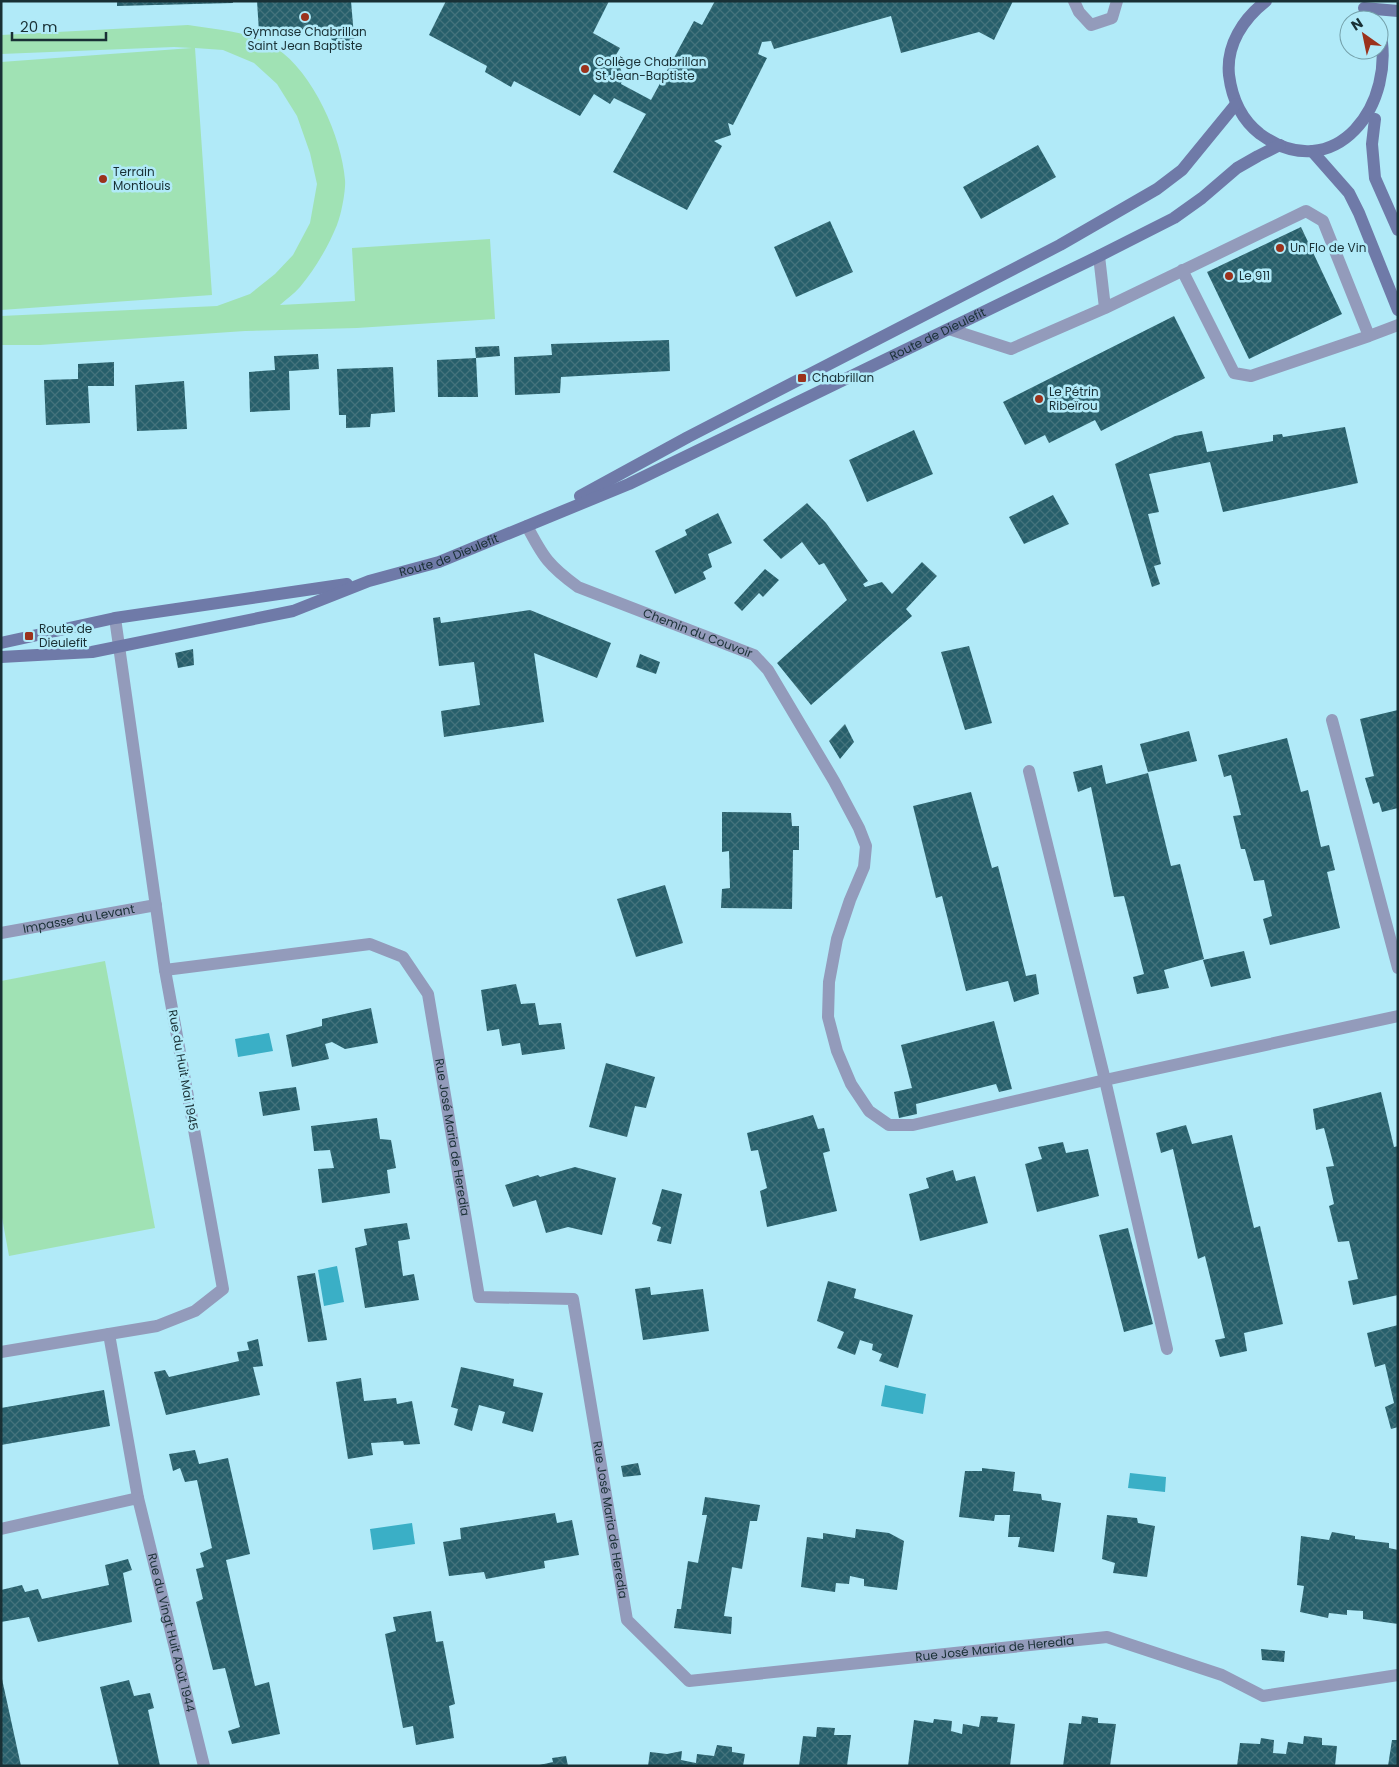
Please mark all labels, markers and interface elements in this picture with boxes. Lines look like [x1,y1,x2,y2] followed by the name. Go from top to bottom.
[12,10,106,42] scale bar
[1339,10,1389,60] north arrow
[299,11,311,23] marker: Gymnase Chabrillan Saint Jean Baptiste
[1347,13,1367,35] text: N
[20,16,58,37] text: 20 m
[243,23,367,54] place label: Gymnase Chabrillan Saint Jean Baptiste
[595,53,706,84] place label: Collège Chabrillan St Jean-Baptiste
[579,63,591,75] marker: Collège Chabrillan St Jean-Baptiste
[113,163,171,194] place label: Terrain Montlouis
[97,173,109,185] marker: Terrain Montlouis
[1290,239,1366,256] place label: Un Flo de Vin
[1274,242,1286,254] marker: Un Flo de Vin
[1239,267,1270,284] place label: Le 911
[1223,270,1235,282] marker: Le 911
[887,303,988,364] street label: Route de Dieulefit
[812,369,874,386] place label: Chabrillan
[796,372,808,384] marker: Chabrillan
[1049,383,1099,414] place label: Le Pétrin Ribeïrou
[1033,393,1045,405] marker: Le Pétrin Ribeïrou
[397,529,501,580] street label: Route de Dieulefit
[641,604,756,662] street label: Chemin du Couvoir
[39,620,92,651] place label: Route de Dieulefit
[23,630,35,642] marker: Route de Dieulefit
[21,900,136,937] street label: Impasse du Levant
[165,1008,202,1132] street label: Rue du Huit Mai 1945
[431,1057,474,1217] street label: Rue José Maria de Heredia
[589,1440,632,1600] street label: Rue José Maria de Heredia
[144,1551,199,1714] street label: Rue du Vingt Huit Août 1944
[914,1632,1075,1665] street label: Rue José Maria de Heredia

